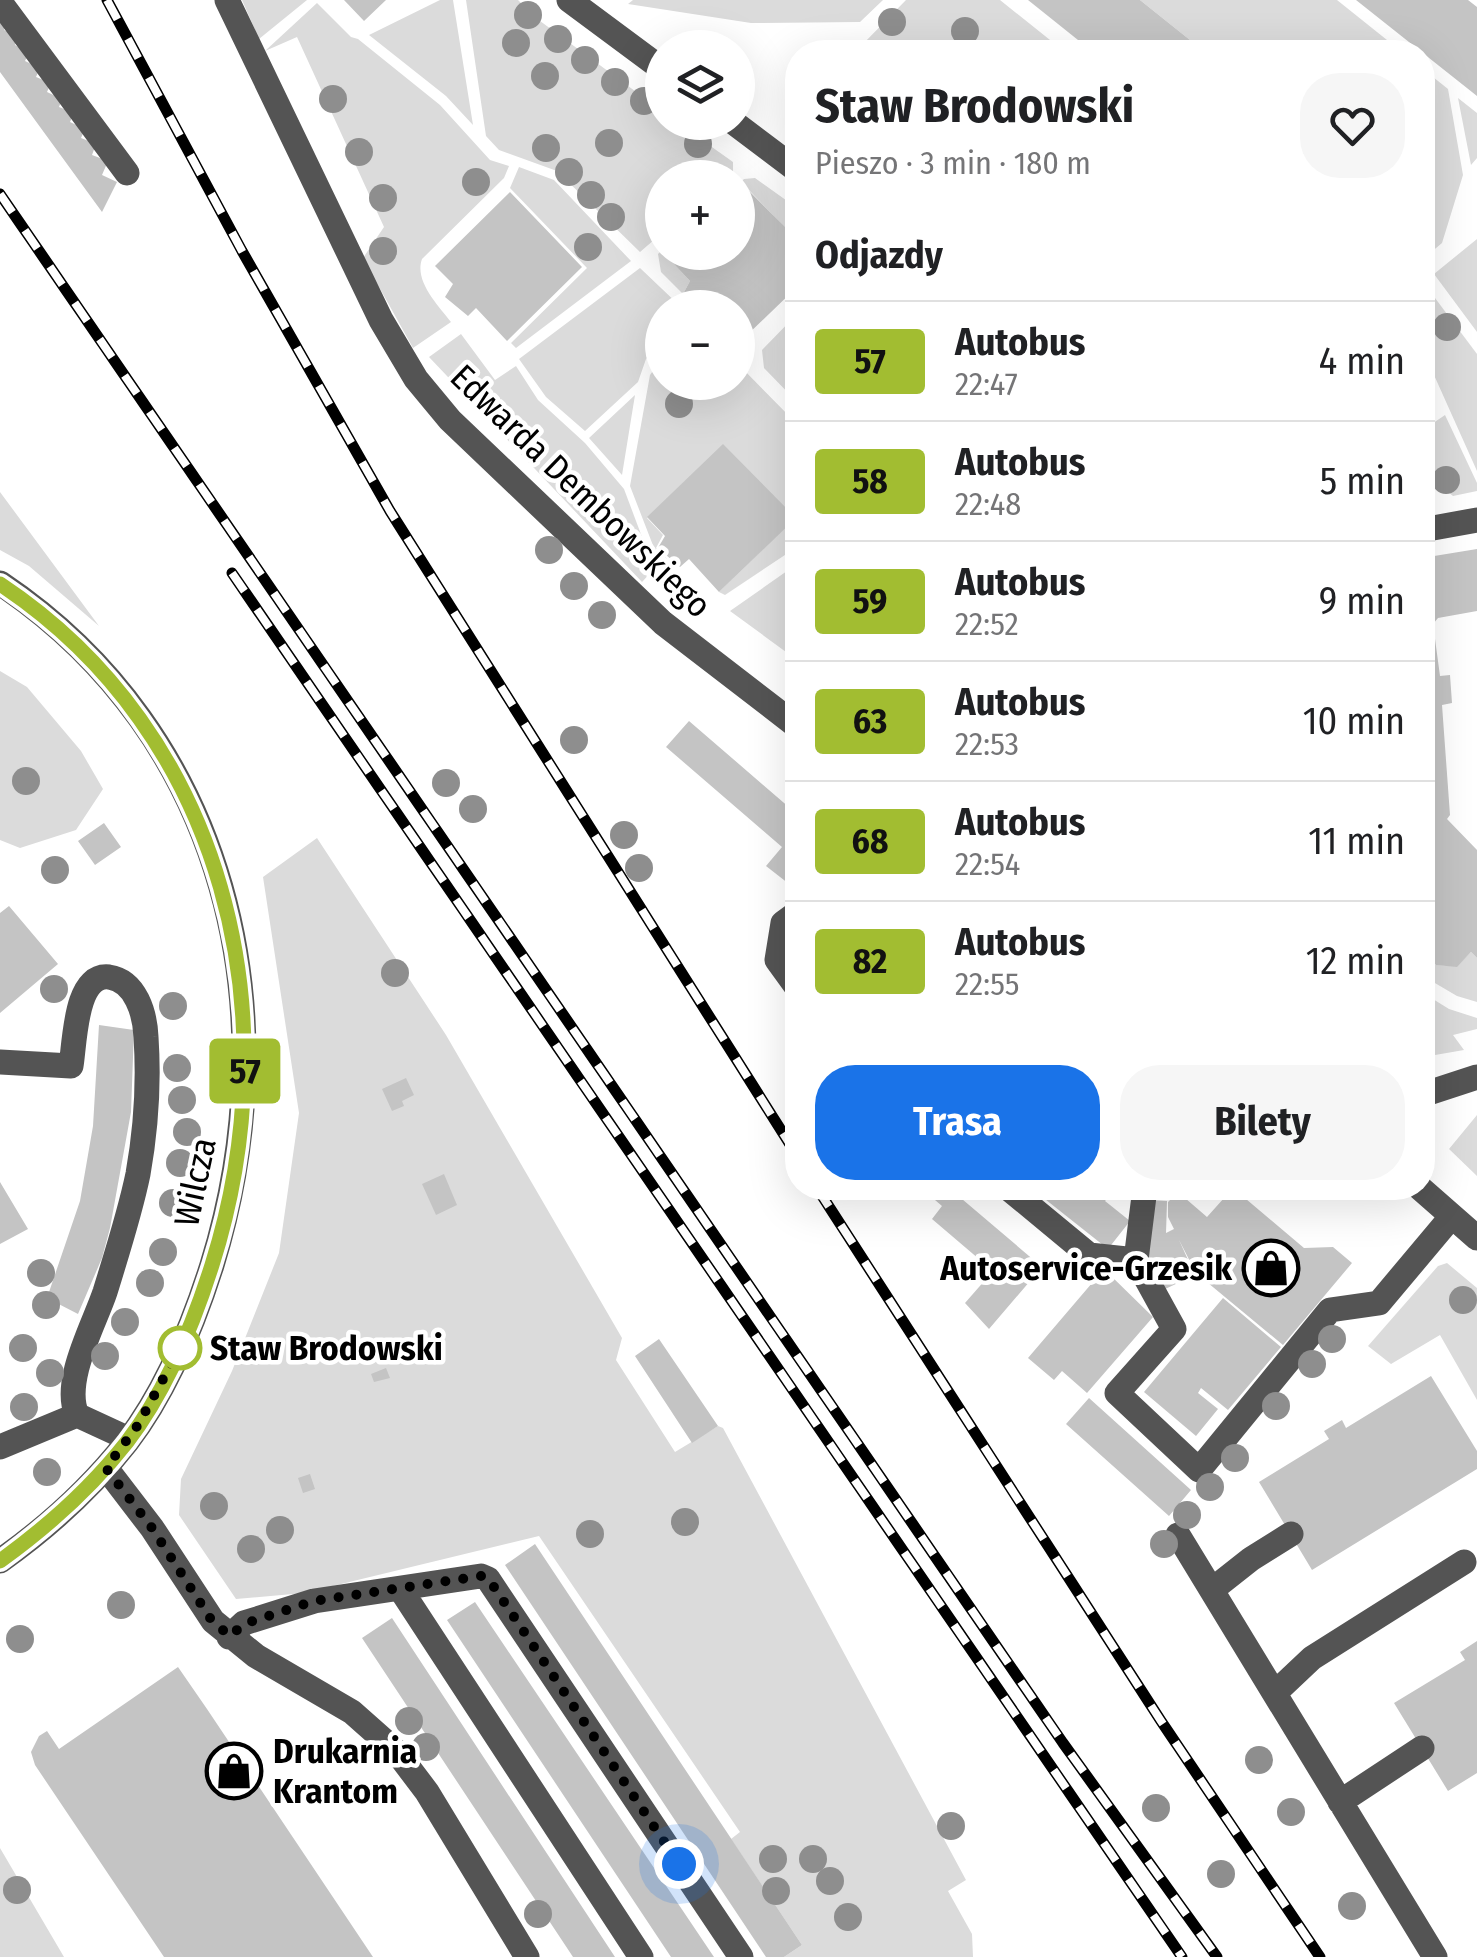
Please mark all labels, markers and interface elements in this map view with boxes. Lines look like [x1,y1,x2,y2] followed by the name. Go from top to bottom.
[645,30,755,400] map controls
[645,30,755,140] button: layers
[1300,73,1405,178] button: heart
[815,77,1134,135] text: Staw Brodowski
[815,144,1091,182] text: Pieszo · 3 min · 180 m
[645,160,755,270] button: +
[815,232,943,278] text: Odjazdy
[645,290,755,400] button: −
[955,319,1085,365] text: Autobus
[1319,338,1405,384] text: 4 min
[854,340,886,382] text: 57
[442,356,720,626] street label: Edwarda Dembowskiego
[955,365,1018,403] text: 22:47
[955,439,1085,485] text: Autobus
[1320,458,1405,504] text: 5 min
[852,460,888,502] text: 58
[955,485,1021,523] text: 22:48
[955,559,1085,605] text: Autobus
[1319,578,1405,624] text: 9 min
[853,580,887,622] text: 59
[955,605,1019,643] text: 22:52
[955,679,1085,725] text: Autobus
[1303,698,1405,744] text: 10 min
[853,700,887,742] text: 63
[955,725,1019,763] text: 22:53
[955,799,1085,845] text: Autobus
[1308,818,1405,864] text: 11 min
[852,820,888,862] text: 68
[955,845,1020,883] text: 22:54
[955,919,1085,965] text: Autobus
[1306,938,1405,984] text: 12 min
[853,940,887,982] text: 82
[955,965,1019,1003] text: 22:55
[200,1038,290,1104] line badge: 57
[229,1050,261,1092] text: 57
[815,1065,1100,1180] button: Trasa
[1120,1065,1405,1180] button: Bilety
[165,1134,225,1230] street label: Wilcza
[1241,1238,1301,1298] shop icon: Autoservice-Grzesik
[939,1247,1233,1289] place label: Autoservice-Grzesik
[159,1327,201,1369] marker: Staw Brodowski
[210,1327,443,1369] place label: Staw Brodowski
[273,1730,417,1812] place label: Drukarnia Krantom
[204,1741,264,1801] shop icon: Drukarnia Krantom
[654,1839,704,1889] your location

